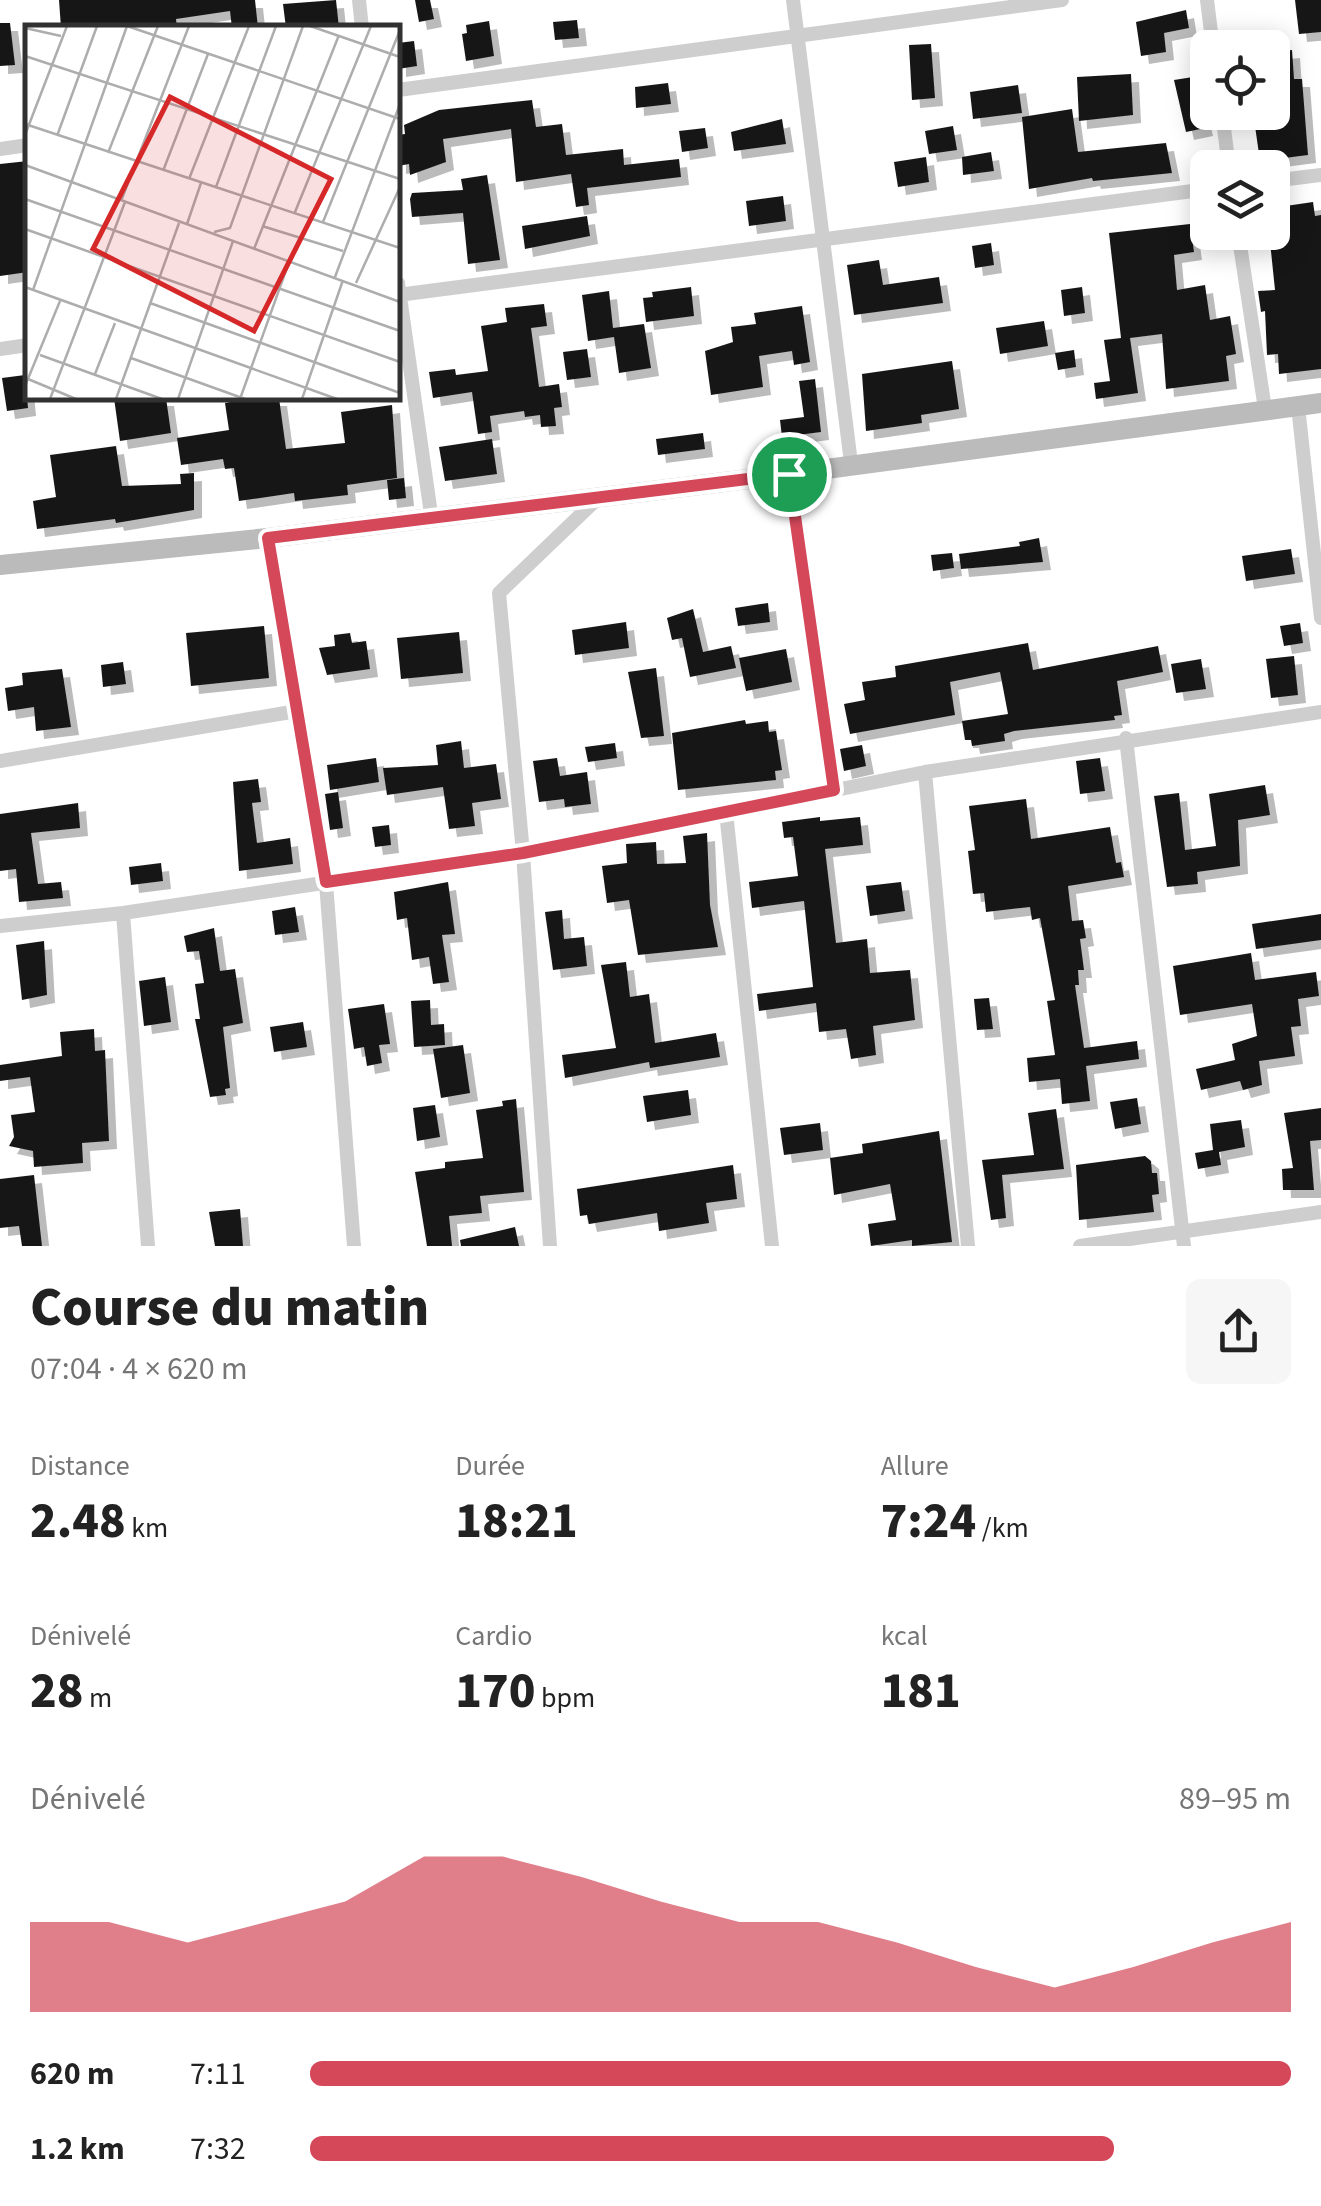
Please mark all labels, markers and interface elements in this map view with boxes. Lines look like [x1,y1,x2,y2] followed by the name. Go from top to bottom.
[25,25,400,400] inset map
[1190,30,1290,250] map controls
[1190,30,1290,130] button: locate
[1190,150,1290,250] button: layers
[747,432,832,517] pin
[762,447,817,502] icon: arrive
[30,1269,429,1347] text: Course du matin
[1186,1279,1291,1384] button: share
[30,1346,248,1392] text: 07:04 · 4 × 620 m
[30,1446,130,1486] text: Distance
[455,1446,525,1486] text: Durée
[881,1446,949,1486] text: Allure
[30,1486,126,1557] text: 2.48
[455,1486,578,1557] text: 18:21
[881,1486,976,1557] text: 7:24
[126,1508,168,1548] text: km
[976,1508,1029,1548] text: /km
[30,1616,131,1656] text: Dénivelé
[455,1616,532,1656] text: Cardio
[881,1616,928,1656] text: kcal
[30,1656,83,1727] text: 28
[455,1656,535,1727] text: 170
[881,1656,961,1727] text: 181
[83,1678,112,1718] text: m
[535,1678,595,1718] text: bpm
[30,1776,146,1822] text: Dénivelé
[1179,1776,1291,1822] text: 89–95 m
[30,2051,115,2097] text: 620 m
[190,2051,246,2097] text: 7:11
[30,2126,125,2172] text: 1.2 km
[190,2126,246,2172] text: 7:32

